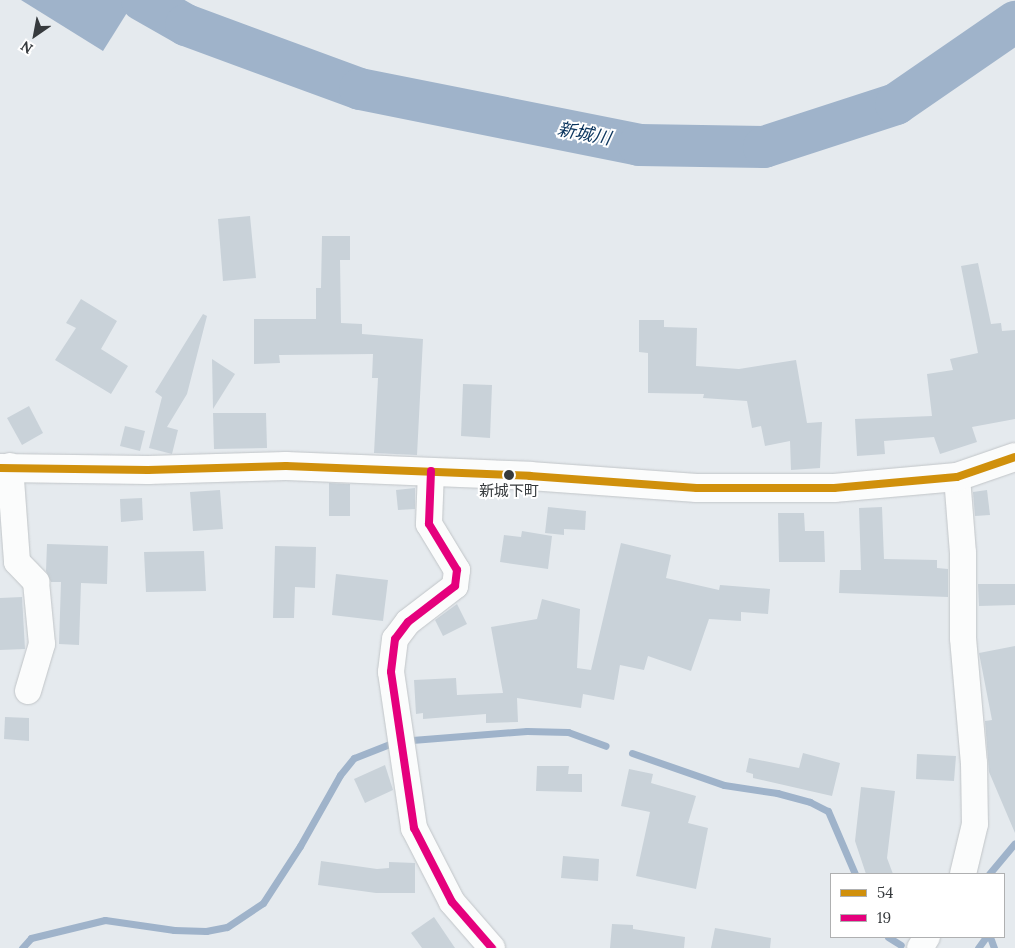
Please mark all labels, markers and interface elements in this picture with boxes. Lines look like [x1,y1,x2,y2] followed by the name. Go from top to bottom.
[10,10,60,60] north arrow
[17,37,36,58] text: N
[555,118,613,150] water label: 新城川
[504,470,514,480] marker: 新城下町
[479,482,539,500] place label: 新城下町
[830,873,1005,938] legend
[877,883,893,902] text: 54
[877,908,891,927] text: 19

